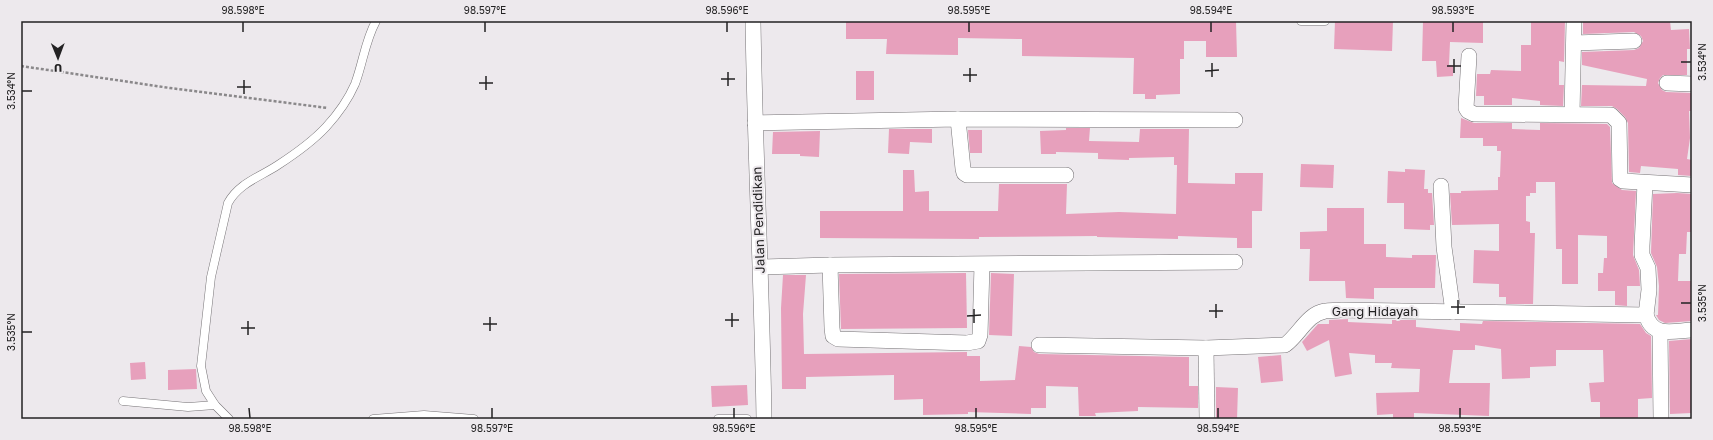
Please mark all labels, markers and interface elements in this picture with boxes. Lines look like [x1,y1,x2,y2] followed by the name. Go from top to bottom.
[221,4,265,16] text: 98.598°E
[464,4,506,16] text: 98.597°E
[705,4,749,16] text: 98.596°E
[948,4,990,16] text: 98.595°E
[1190,4,1232,16] text: 98.594°E
[1432,4,1474,16] text: 98.593°E
[38,38,78,78] north arrow
[1696,43,1708,81] text: 3.534°N
[54,62,62,75] text: U
[5,72,17,110] text: 3.534°N
[748,166,768,274] street label: Jalan Pendidikan
[1696,284,1708,322] text: 3.535°N
[1332,303,1418,319] street label: Gang Hidayah
[5,313,17,351] text: 3.535°N
[228,422,272,434] text: 98.598°E
[471,422,513,434] text: 98.597°E
[712,422,756,434] text: 98.596°E
[955,422,997,434] text: 98.595°E
[1197,422,1239,434] text: 98.594°E
[1439,422,1481,434] text: 98.593°E

